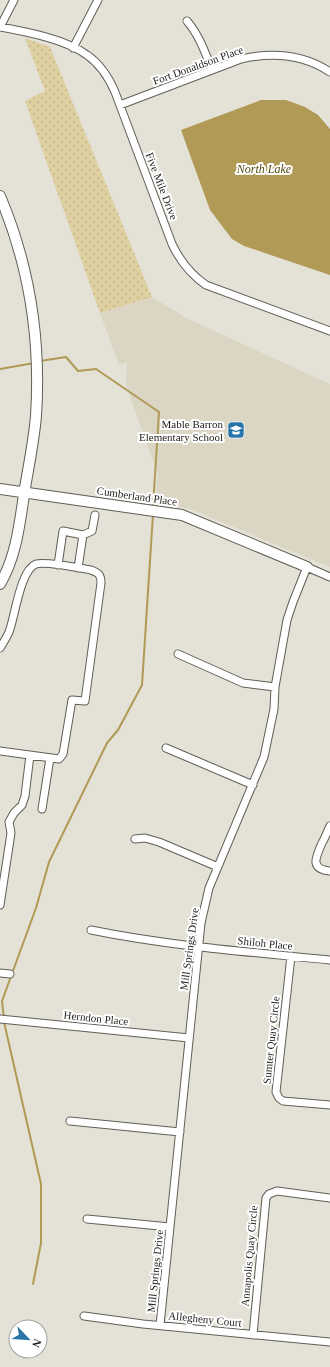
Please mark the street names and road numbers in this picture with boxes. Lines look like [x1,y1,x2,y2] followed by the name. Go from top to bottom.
[151,43,245,87] street label: Fort Donaldson Place
[144,151,180,221] street label: Five Mile Drive
[96,484,178,508] street label: Cumberland Place
[177,907,201,991] street label: Mill Springs Drive
[237,934,293,952] street label: Shiloh Place
[260,996,282,1084] street label: Sumter Quay Circle
[63,1009,129,1027] street label: Herndon Place
[239,1205,259,1307] street label: Annapolis Quay Circle
[145,1229,165,1313] street label: Mill Springs Drive
[168,1309,242,1329] street label: Allegheny Court

